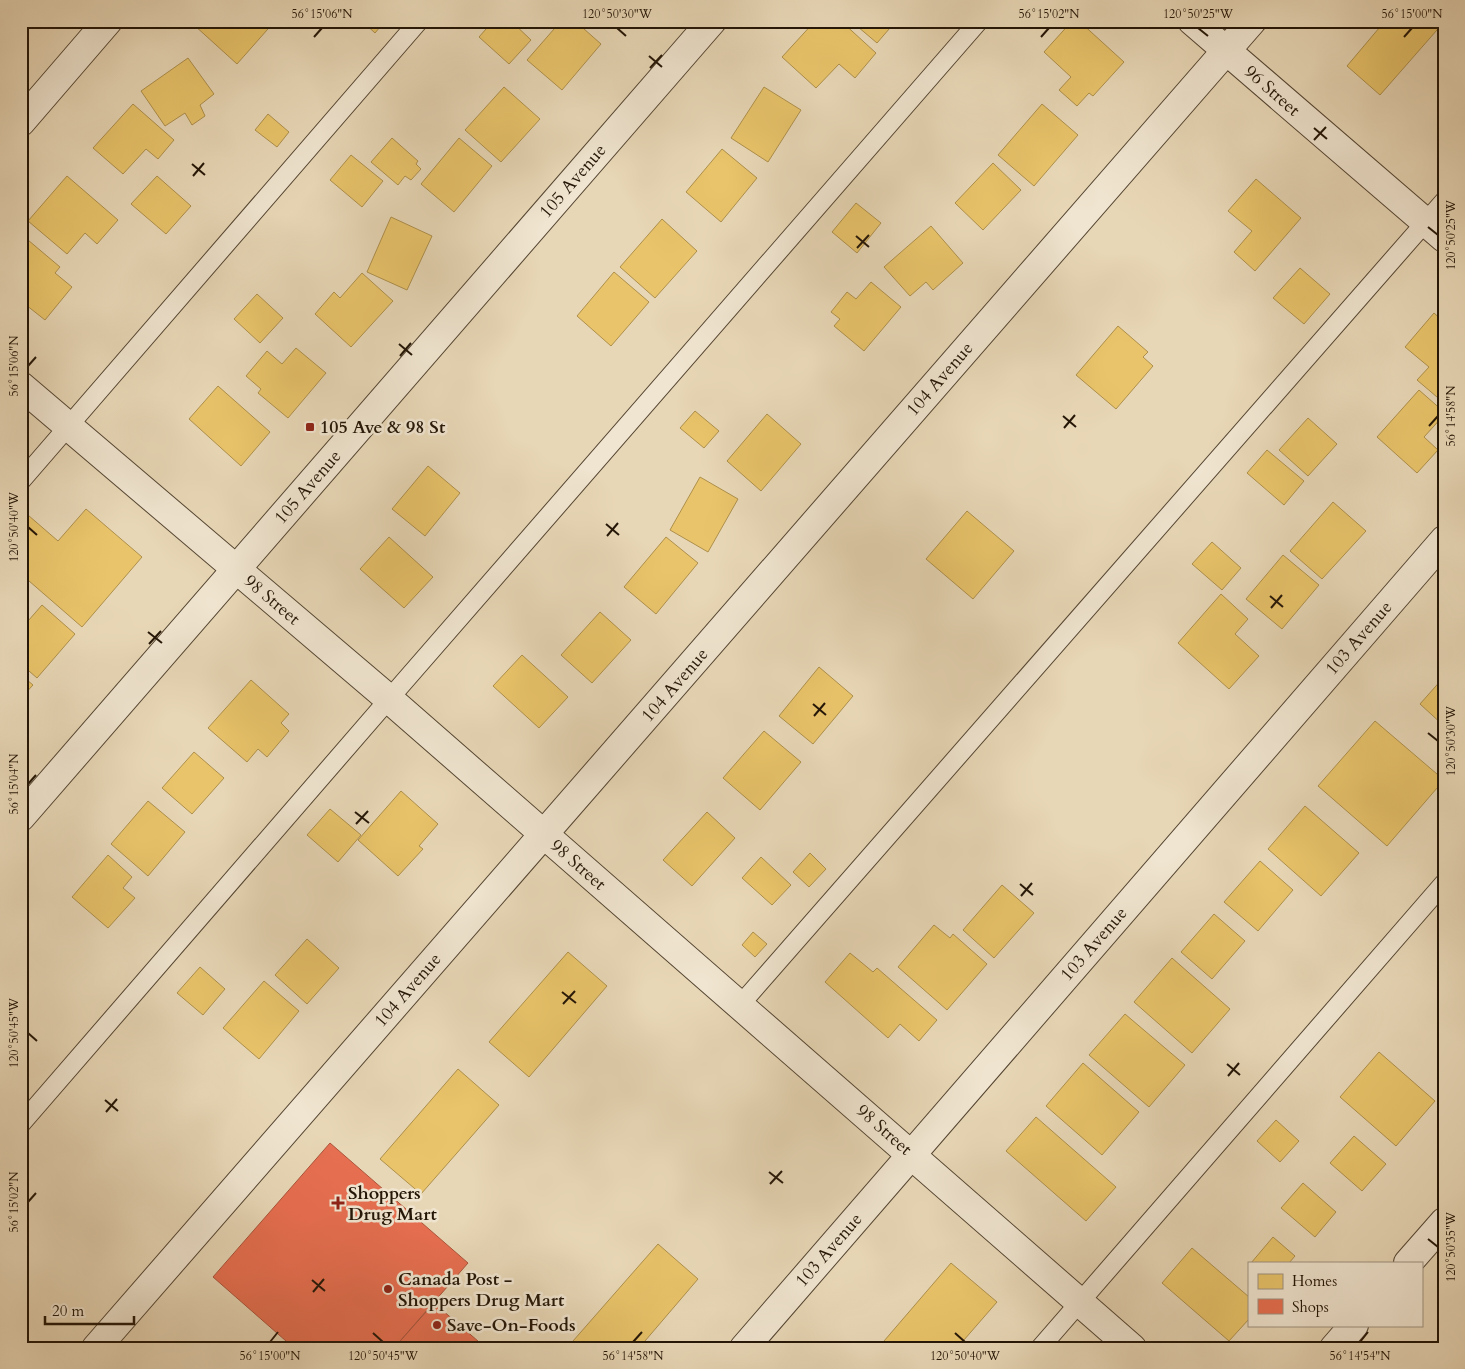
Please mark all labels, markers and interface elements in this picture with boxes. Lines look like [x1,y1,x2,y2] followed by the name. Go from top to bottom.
[292,6,353,22] text: 56°15'06"N
[582,6,653,22] text: 120°50'30"W
[1019,6,1080,22] text: 56°15'02"N
[1163,6,1234,22] text: 120°50'25"W
[1382,6,1443,22] text: 56°15'00"N
[1239,60,1306,122] street label: 96 Street
[534,139,612,223] street label: 105 Avenue
[1443,199,1459,270] text: 120°50'25"W
[6,335,22,396] text: 56°15'06"N
[901,337,979,421] street label: 104 Avenue
[1443,385,1459,446] text: 56°14'58"N
[320,415,446,440] place label: 105 Ave & 98 St
[304,421,316,433] marker: 105 Ave & 98 St
[269,445,347,529] street label: 105 Avenue
[6,491,22,562] text: 120°50'40"W
[238,569,306,631] street label: 98 Street
[1320,596,1398,680] street label: 103 Avenue
[636,643,714,727] street label: 104 Avenue
[1443,705,1459,776] text: 120°50'30"W
[6,753,22,814] text: 56°15'04"N
[545,834,612,896] street label: 98 Street
[1055,902,1133,986] street label: 103 Avenue
[369,948,447,1032] street label: 104 Avenue
[6,997,22,1068] text: 120°50'45"W
[851,1099,918,1161] street label: 98 Street
[6,1171,22,1232] text: 56°15'02"N
[348,1181,437,1227] place label: Shoppers Drug Mart
[332,1197,344,1209] marker: Shoppers Drug Mart
[790,1208,868,1292] street label: 103 Avenue
[1443,1211,1459,1282] text: 120°50'35"W
[1248,1262,1422,1326] legend
[398,1267,565,1313] place label: Canada Post - Shoppers Drug Mart
[1292,1271,1337,1291] text: Homes
[382,1283,394,1295] marker: Canada Post - Shoppers Drug Mart
[45,1294,134,1326] scale bar
[1292,1297,1329,1317] text: Shops
[52,1301,84,1321] text: 20 m
[447,1313,576,1338] place label: Save-On-Foods
[431,1319,443,1331] marker: Save-On-Foods
[240,1348,301,1364] text: 56°15'00"N
[348,1348,419,1364] text: 120°50'45"W
[603,1348,664,1364] text: 56°14'58"N
[930,1348,1001,1364] text: 120°50'40"W
[1330,1348,1391,1364] text: 56°14'54"N

